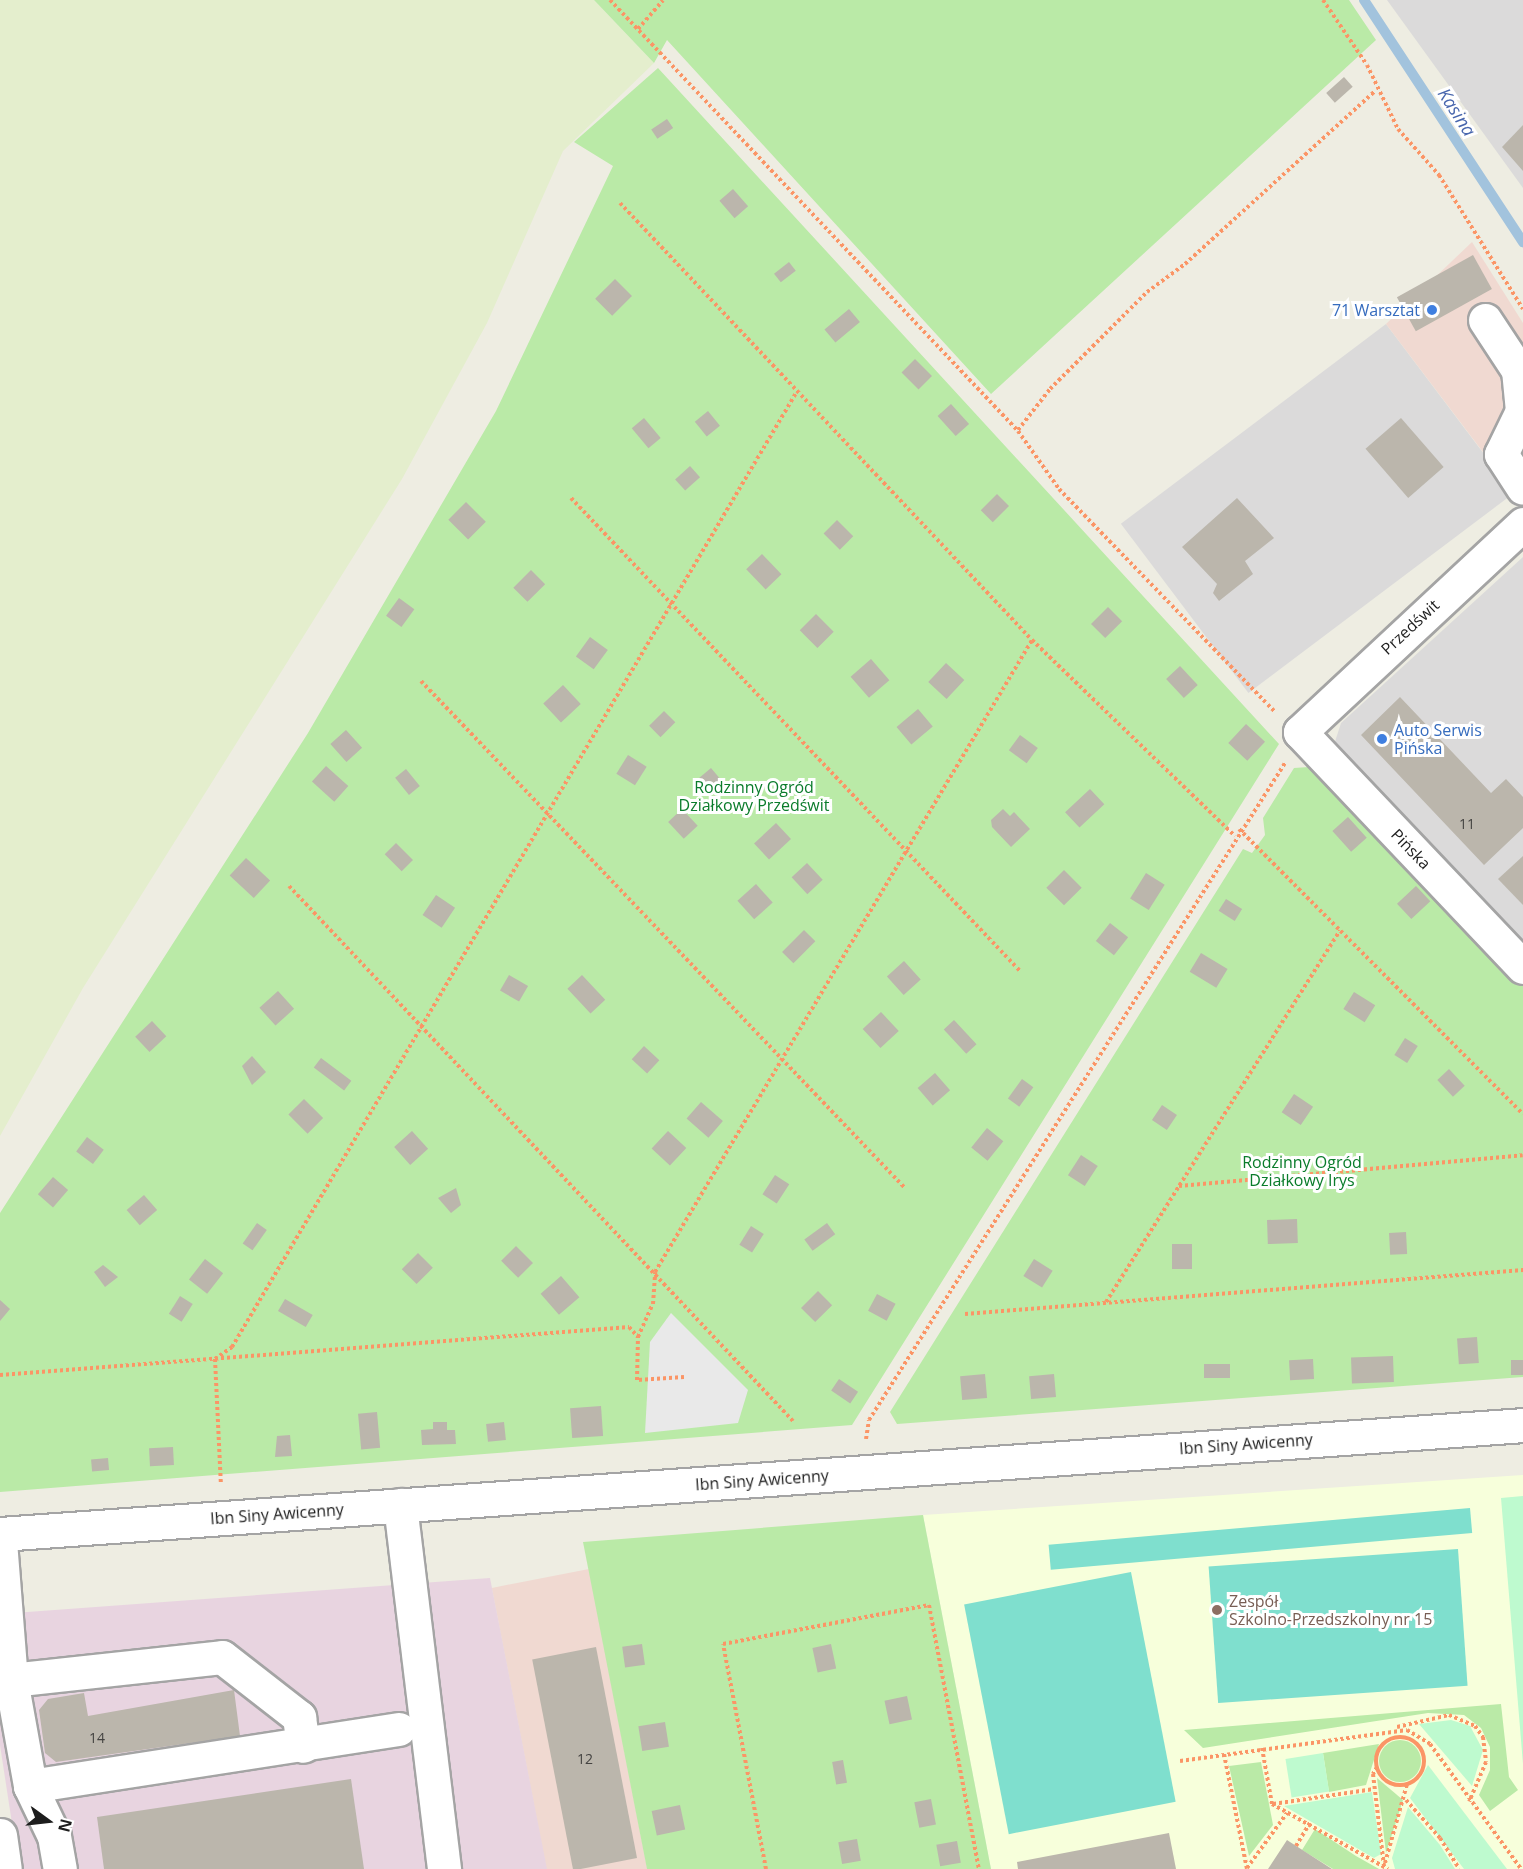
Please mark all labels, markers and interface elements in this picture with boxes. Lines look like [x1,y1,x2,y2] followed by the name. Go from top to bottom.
[1433,84,1481,140] water label: Kasina
[1332,300,1420,320] place label: 71 Warsztat
[1425,303,1439,317] marker: 71 Warsztat
[1377,595,1443,659] street label: Przedświt
[1394,720,1482,758] place label: Auto Serwis Pińska
[1375,732,1389,746] marker: Auto Serwis Pińska
[679,777,829,815] park label: Rodzinny Ogród Działkowy Przedświt
[1459,816,1475,832] house number: 11
[1387,825,1435,873] street label: Pińska
[1242,1152,1362,1190] park label: Rodzinny Ogród Działkowy Irys
[1179,1430,1313,1458] street label: Ibn Siny Awicenny
[695,1466,829,1494] street label: Ibn Siny Awicenny
[210,1500,344,1528] street label: Ibn Siny Awicenny
[1229,1591,1432,1629] place label: Zespół Szkolno-Przedszkolny nr 15
[1210,1603,1224,1617] marker: Zespół Szkolno-Przedszkolny nr 15
[89,1730,105,1746] house number: 14
[577,1751,593,1767] house number: 12
[18,1791,78,1851] north arrow
[53,1817,78,1835] text: N

